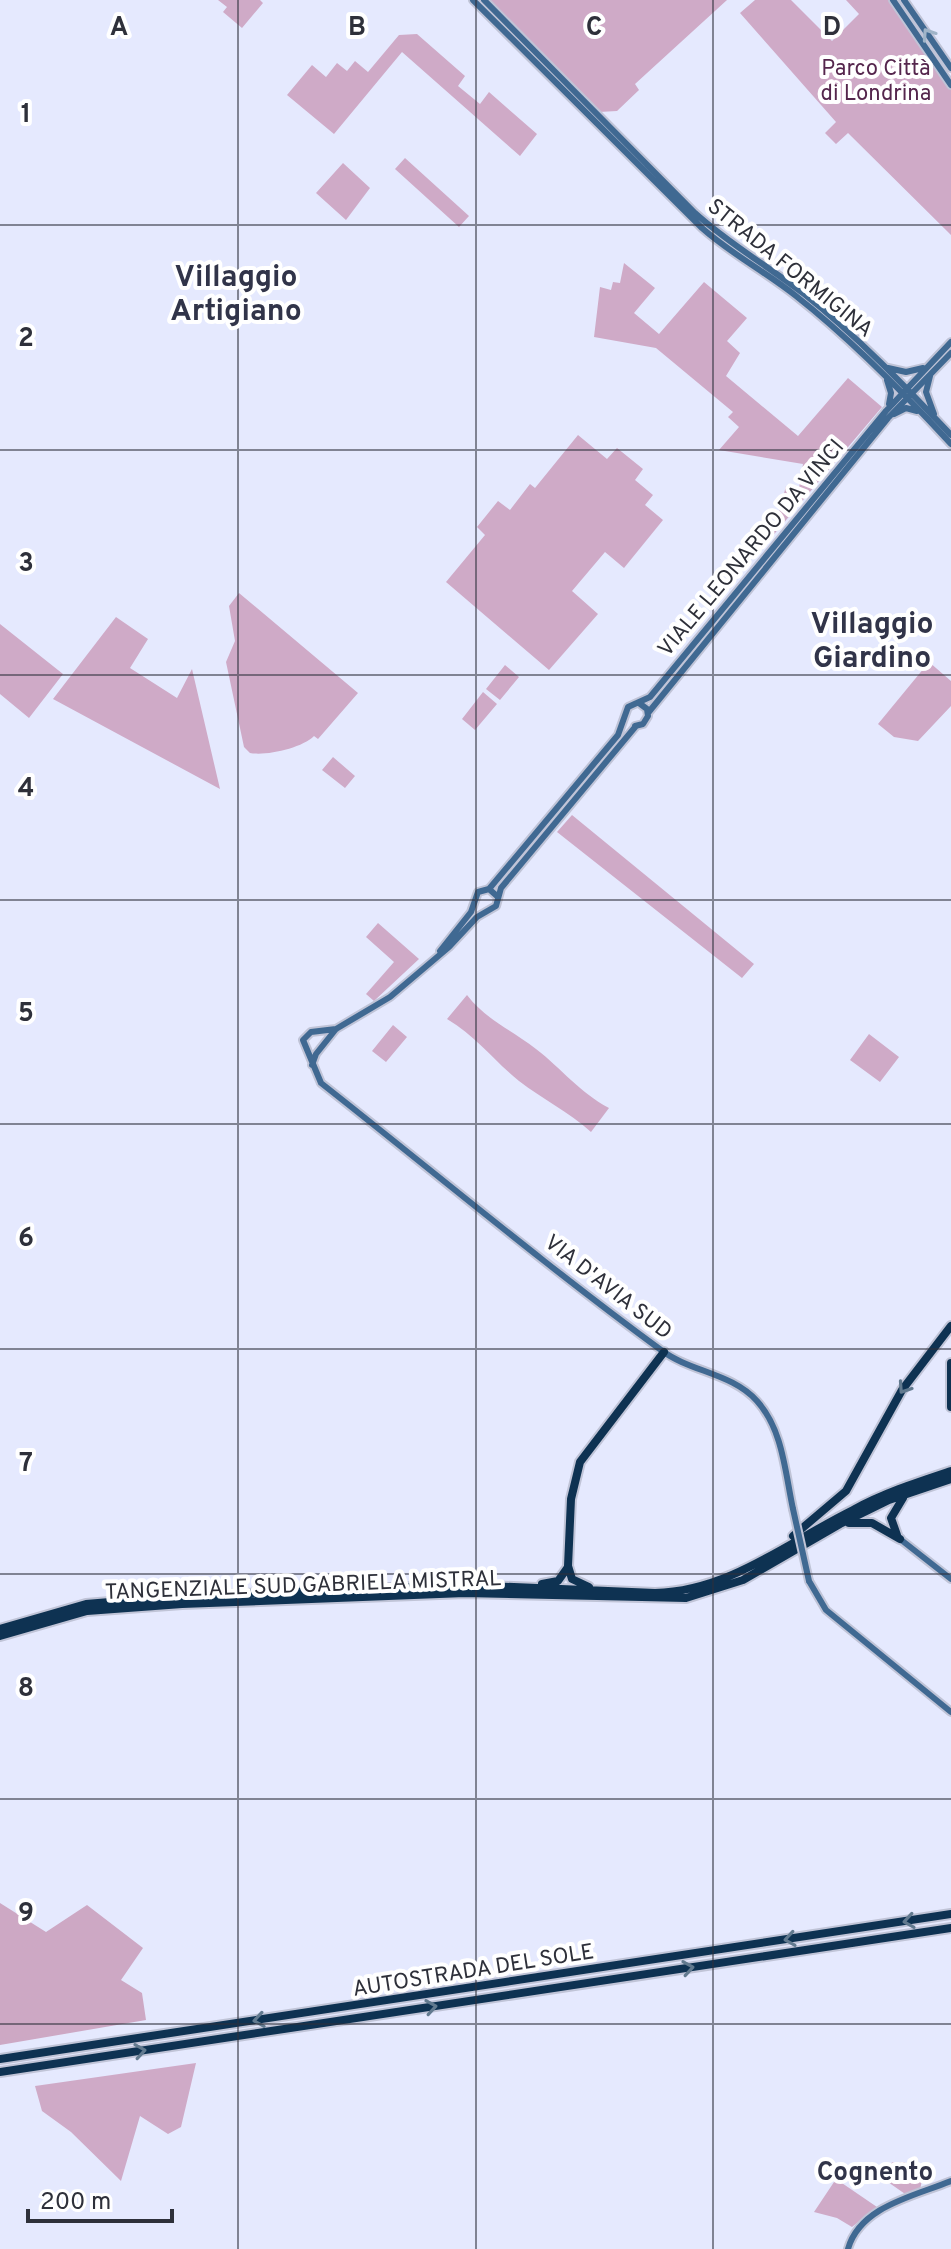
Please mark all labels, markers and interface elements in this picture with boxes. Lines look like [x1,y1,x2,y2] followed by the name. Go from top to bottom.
[110,12,128,45] text: A
[348,12,366,45] text: B
[586,12,602,45] text: C
[823,12,841,45] text: D
[923,29,938,43] one-way arrow
[821,56,931,108] park label: Parco Città di Londrina
[21,99,31,132] text: 1
[701,194,878,344] street label: STRADA FORMIGINA
[170,260,302,331] district label: Villaggio Artigiano
[18,323,34,356] text: 2
[653,434,851,663] street label: VIALE LEONARDO DA VINCI
[18,548,34,581] text: 3
[810,607,934,678] district label: Villaggio Giardino
[18,773,34,806] text: 4
[18,998,34,1031] text: 5
[18,1223,34,1256] text: 6
[538,1230,677,1346] street label: VIA D'AVIA SUD
[899,1380,914,1394] one-way arrow
[19,1448,33,1481] text: 7
[104,1566,502,1607] street label: TANGENZIALE SUD GABRIELA MISTRAL
[18,1673,34,1706] text: 8
[18,1898,34,1931] text: 9
[902,1911,916,1928] one-way arrow
[783,1930,796,1947] one-way arrow
[351,1939,596,2004] street label: AUTOSTRADA DEL SOLE
[681,1960,695,1977] one-way arrow
[424,1999,438,2016] one-way arrow
[252,2011,266,2028] one-way arrow
[133,2043,147,2060] one-way arrow
[817,2157,933,2190] district label: Cognento
[28,2173,172,2223] scale bar
[40,2188,111,2218] text: 200 m

